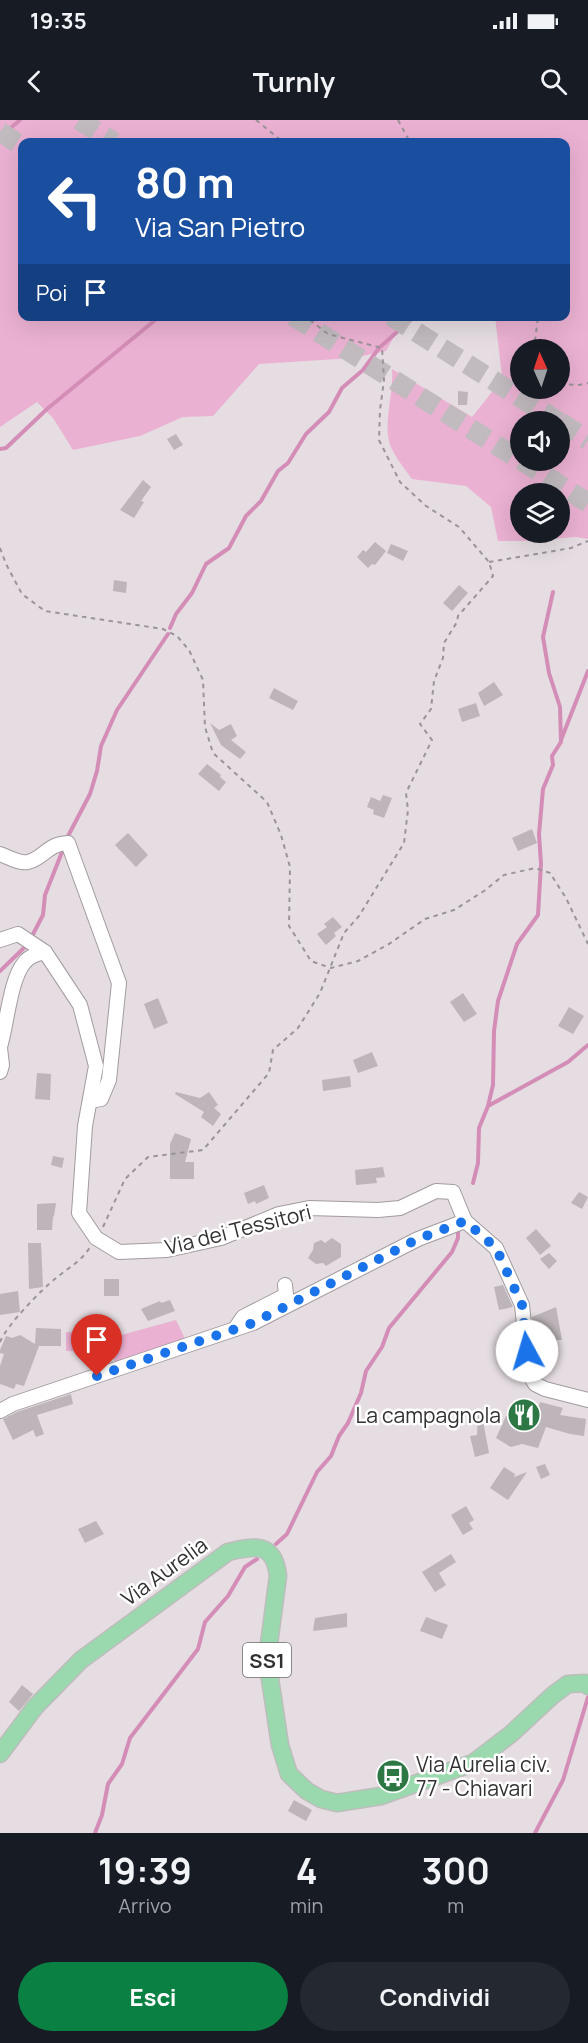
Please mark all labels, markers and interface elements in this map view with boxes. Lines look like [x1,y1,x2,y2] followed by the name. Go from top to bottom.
[30,6,87,36] text: 19:35
[253,63,335,100] text: Turnly
[18,65,51,98] icon: back
[537,65,570,98] icon: search
[135,153,235,211] text: 80 m
[36,162,114,240] icon: left
[135,208,305,245] text: Via San Pietro
[79,276,112,309] icon: arrive
[36,278,67,308] text: Poi
[510,339,570,399] north arrow
[510,339,570,543] map controls
[510,411,570,471] button: sound
[510,483,570,543] button: layers
[162,1197,314,1261] street label: Via dei Tessitori
[71,1314,122,1376] pin
[495,1319,559,1383] position arrow
[80,1323,113,1356] icon: arrive
[506,1397,542,1433] restaurant icon: La campagnola
[355,1401,501,1429] place label: La campagnola
[115,1530,213,1612] street label: Via Aurelia
[243,1643,291,1677] road number: SS1
[416,1750,551,1802] place label: Via Aurelia civ. 77 - Chiavari
[375,1758,411,1794] bus stop icon: Via Aurelia civ. 77 - Chiavari
[98,1846,192,1895] text: 19:39
[296,1846,318,1895] text: 4
[422,1846,490,1895] text: 300
[118,1892,172,1919] text: Arrivo
[290,1892,323,1919] text: min
[447,1892,464,1919] text: m
[18,1962,288,2031] button: Esci
[300,1962,570,2031] button: Condividi

